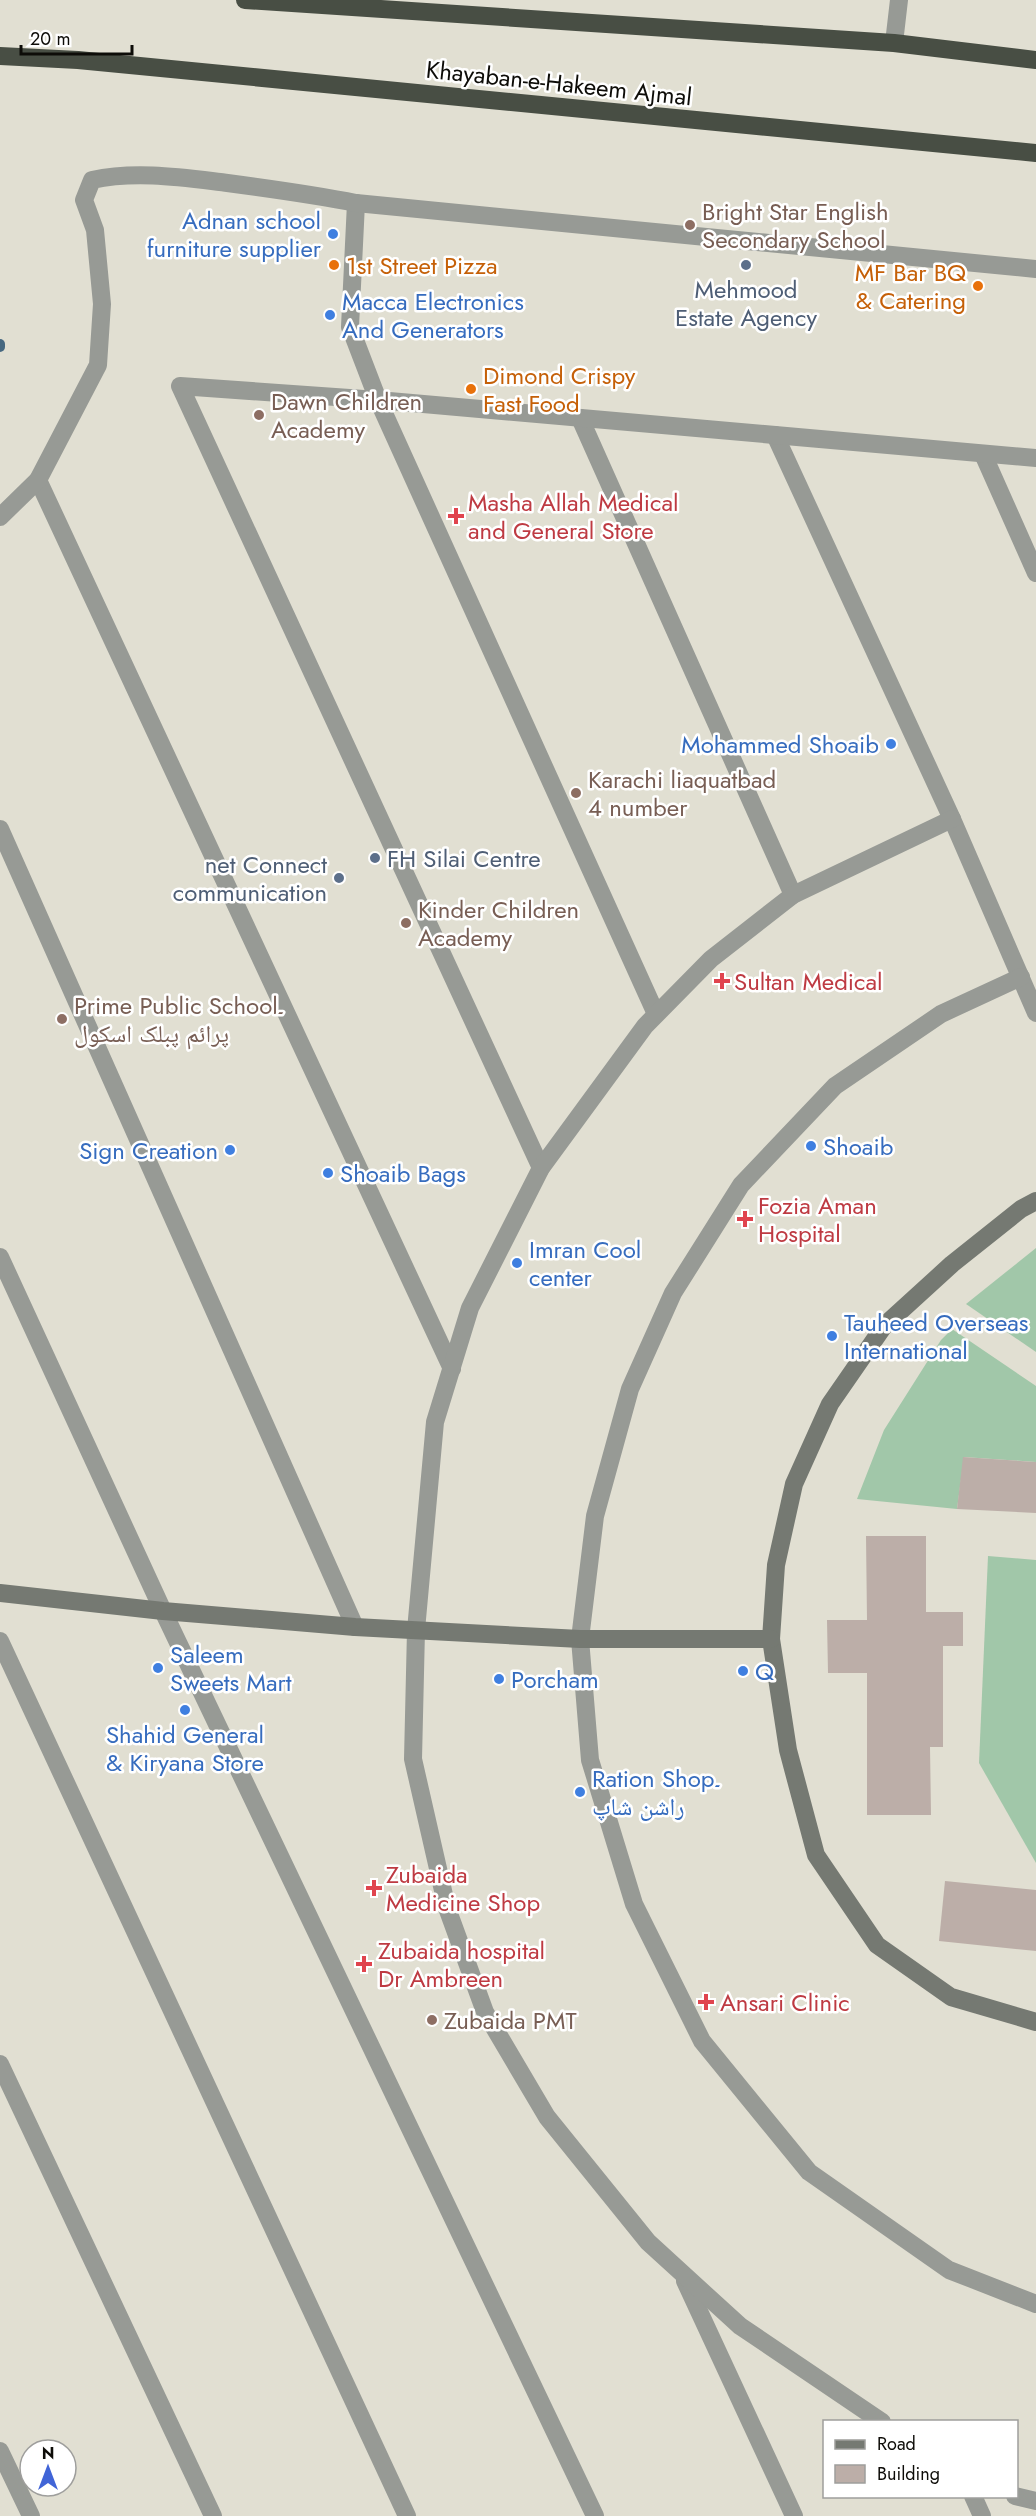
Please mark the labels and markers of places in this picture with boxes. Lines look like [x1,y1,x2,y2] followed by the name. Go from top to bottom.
[702,194,889,257] place label: Bright Star English Secondary School
[147,203,322,266] place label: Adnan school furniture supplier
[683,218,697,232] marker: Bright Star English Secondary School
[326,227,340,241] marker: Adnan school furniture supplier
[346,248,498,283] place label: 1st Street Pizza
[855,255,966,318] place label: MF Bar BQ & Catering
[327,258,341,272] marker: 1st Street Pizza
[739,258,753,272] marker: Mehmood Estate Agency
[675,272,817,335] place label: Mehmood Estate Agency
[971,279,985,293] marker: MF Bar BQ & Catering
[342,284,524,347] place label: Macca Electronics And Generators
[323,308,337,322] marker: Macca Electronics And Generators
[483,358,636,421] place label: Dimond Crispy Fast Food
[464,382,478,396] marker: Dimond Crispy Fast Food
[271,384,422,447] place label: Dawn Children Academy
[252,408,266,422] marker: Dawn Children Academy
[468,485,678,548] place label: Masha Allah Medical and General Store
[449,509,463,523] marker: Masha Allah Medical and General Store
[681,727,879,762] place label: Mohammed Shoaib
[884,737,898,751] marker: Mohammed Shoaib
[588,762,776,825] place label: Karachi liaquatbad 4 number
[569,786,583,800] marker: Karachi liaquatbad 4 number
[387,841,541,876] place label: FH Silai Centre
[173,847,327,910] place label: net Connect communication
[368,851,382,865] marker: FH Silai Centre
[332,871,346,885] marker: net Connect communication
[418,892,579,955] place label: Kinder Children Academy
[399,916,413,930] marker: Kinder Children Academy
[734,964,883,999] place label: Sultan Medical
[715,974,729,988] marker: Sultan Medical
[74,988,284,1051] place label: Prime Public School۔ پرائم پبلک اسکول
[55,1012,69,1026] marker: Prime Public School۔ پرائم پبلک اسکول
[823,1129,893,1164] place label: Shoaib
[79,1133,218,1168] place label: Sign Creation
[804,1139,818,1153] marker: Shoaib
[223,1143,237,1157] marker: Sign Creation
[340,1156,466,1191] place label: Shoaib Bags
[321,1166,335,1180] marker: Shoaib Bags
[758,1188,877,1251] place label: Fozia Aman Hospital
[736,1210,754,1228] marker: Fozia Aman Hospital
[529,1232,641,1295] place label: Imran Cool center
[510,1256,524,1270] marker: Imran Cool center
[844,1305,1028,1368] place label: Tauheed Overseas International
[825,1329,839,1343] marker: Tauheed Overseas International
[170,1637,292,1700] place label: Saleem Sweets Mart
[755,1654,774,1689] place label: Q
[151,1661,165,1675] marker: Saleem Sweets Mart
[511,1662,599,1697] place label: Porcham
[736,1664,750,1678] marker: Q
[492,1672,506,1686] marker: Porcham
[178,1703,192,1717] marker: Shahid General & Kiryana Store
[106,1717,264,1780] place label: Shahid General & Kiryana Store
[592,1761,720,1824] place label: Ration Shop۔ راشن شاپ
[573,1785,587,1799] marker: Ration Shop۔ راشن شاپ
[386,1857,540,1920] place label: Zubaida Medicine Shop
[367,1881,381,1895] marker: Zubaida Medicine Shop
[378,1933,545,1996] place label: Zubaida hospital Dr Ambreen
[355,1955,373,1973] marker: Zubaida hospital Dr Ambreen
[720,1985,850,2020] place label: Ansari Clinic
[697,1993,715,2011] marker: Ansari Clinic
[444,2003,577,2038] place label: Zubaida PMT
[425,2013,439,2027] marker: Zubaida PMT

